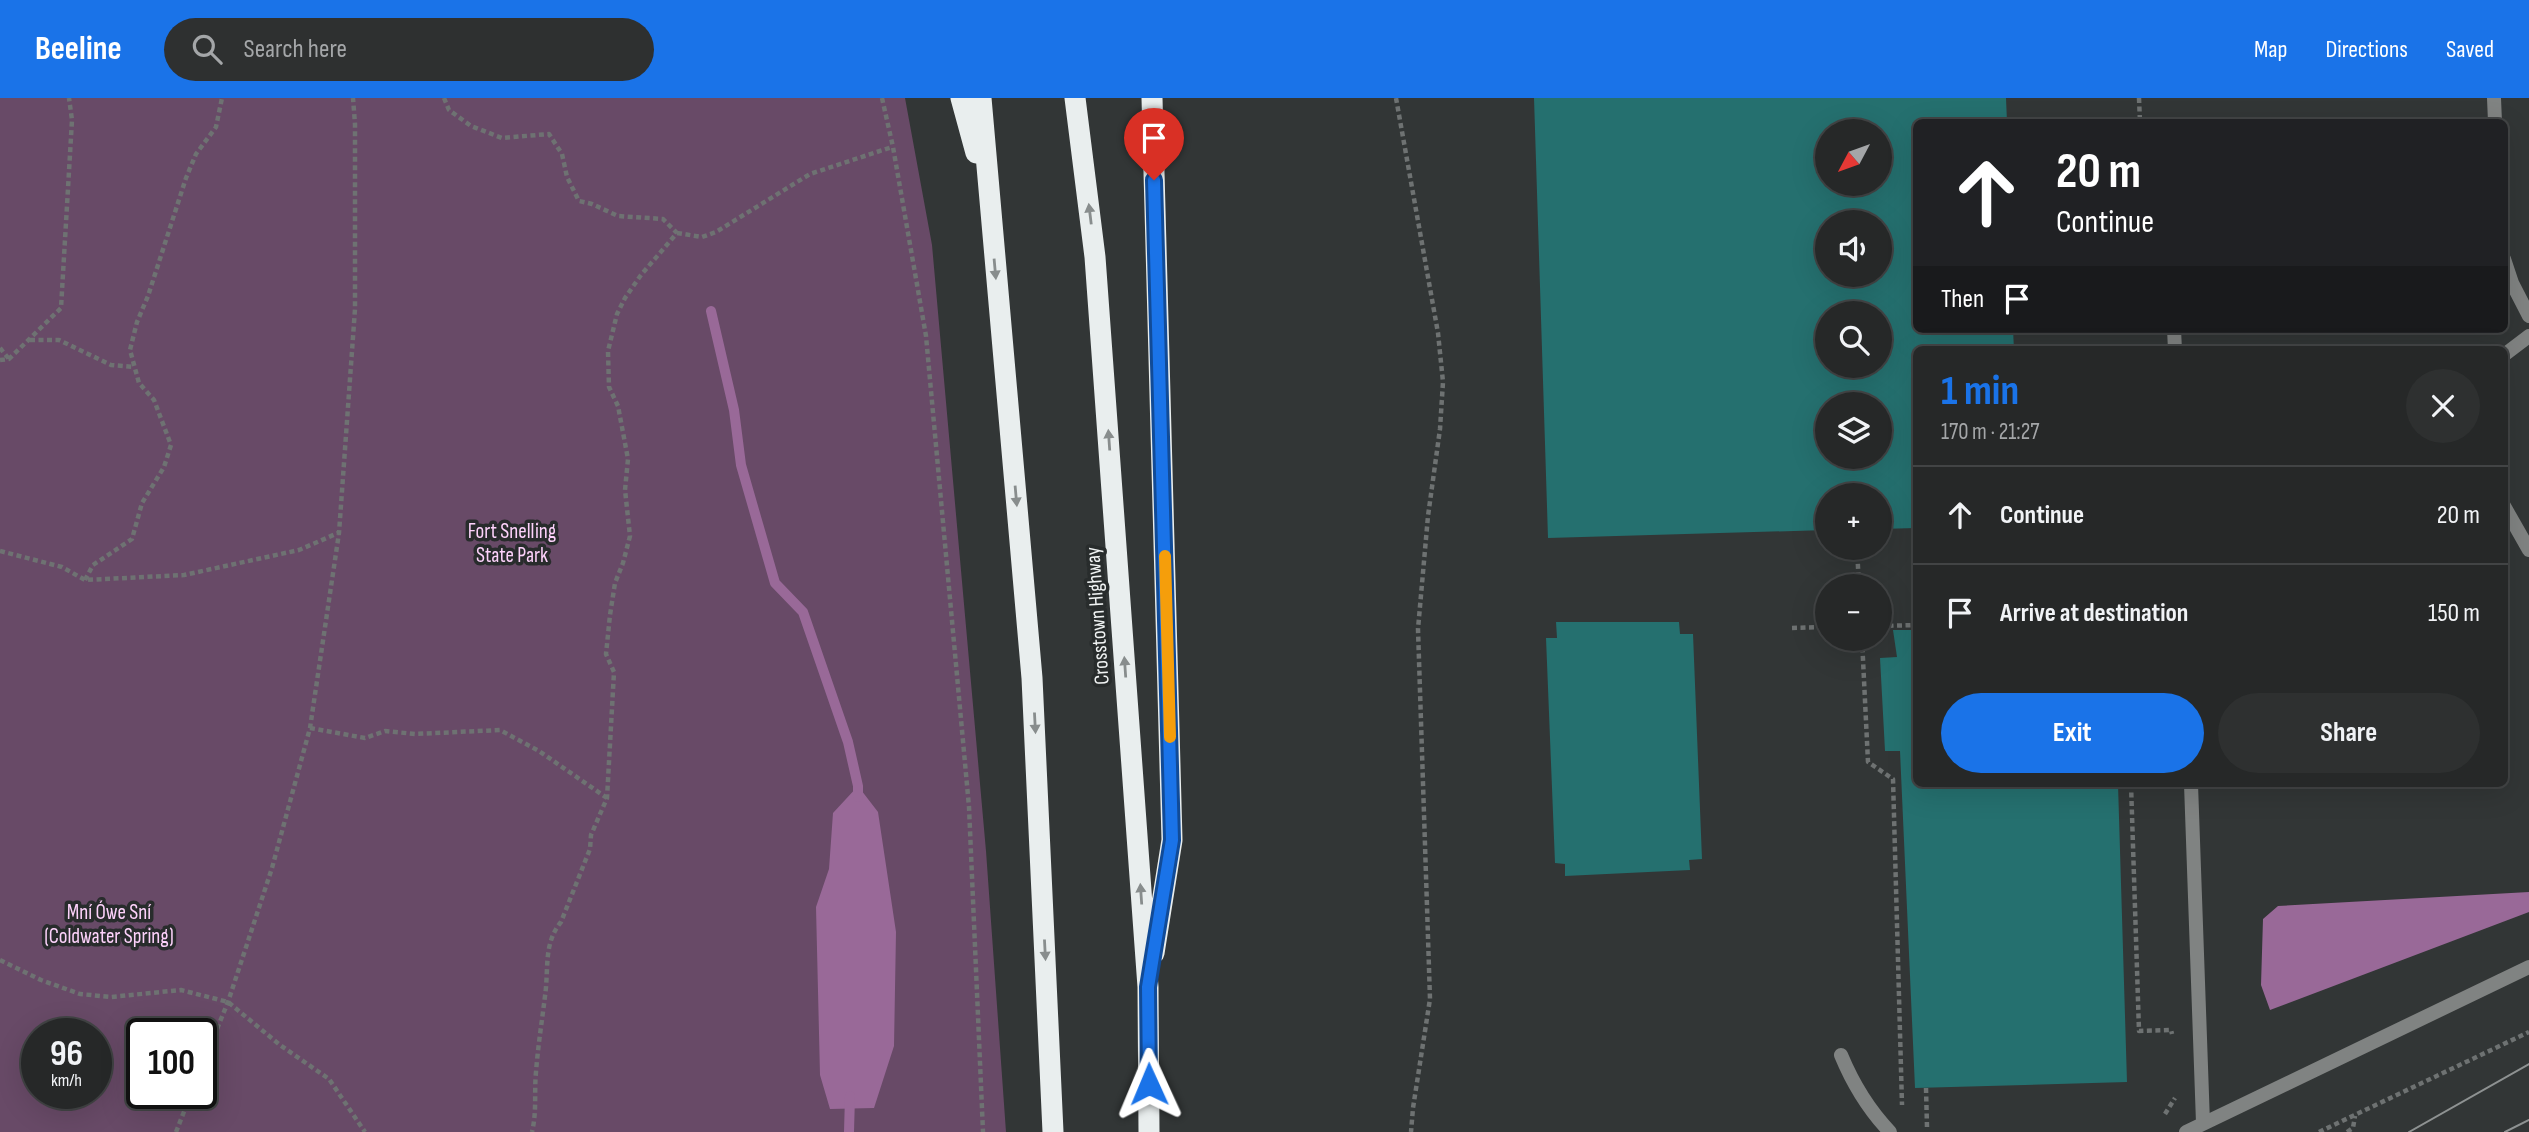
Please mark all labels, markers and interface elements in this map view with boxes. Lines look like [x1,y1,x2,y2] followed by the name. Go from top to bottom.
[164,18,654,81] search box
[35,29,122,69] text: Beeline
[188,30,226,68] icon: search
[244,34,347,65] text: Search here
[2254,35,2287,64] text: Map
[2325,35,2408,64] text: Directions
[2446,35,2494,64] text: Saved
[1124,108,1184,180] pin
[1135,119,1173,157] icon: arrive
[1815,119,1892,196] north arrow
[1815,119,1892,651] map controls
[2056,143,2141,202] text: 20 m
[1941,147,2032,238] icon: ahead
[1084,202,1095,224] one-way arrow
[2056,203,2154,242] text: Continue
[1815,210,1892,287] button: sound
[990,259,1001,281] one-way arrow
[1998,280,2036,318] icon: arrive
[1941,284,1984,315] text: Then
[1815,301,1892,378] button: search
[1941,366,2019,417] text: 1 min
[2406,369,2480,443] button: close
[1815,392,1892,469] button: layers
[1941,418,2039,446] text: 170 m · 21:27
[1103,429,1114,451] one-way arrow
[1815,483,1892,560] button: +
[1011,485,1022,507] one-way arrow
[1941,496,1979,534] icon: ahead
[2000,500,2084,531] text: Continue
[2437,500,2480,531] text: 20 m
[468,519,556,568] park label: Fort Snelling State Park
[1080,546,1115,686] street label: Crosstown Highway
[1815,574,1892,651] button: −
[1941,594,1979,632] icon: arrive
[2000,598,2188,629] text: Arrive at destination
[2428,598,2480,629] text: 150 m
[1119,656,1130,678] one-way arrow
[1941,693,2204,773] button: Exit
[2218,693,2480,773] button: Share
[1029,712,1040,734] one-way arrow
[1136,883,1147,905] one-way arrow
[44,900,174,949] park label: Mní Ówe Sní (Coldwater Spring)
[1040,939,1051,961] one-way arrow
[126,1018,217,1109] speed limit sign: 100
[50,1033,83,1076] text: 96
[1112,1047,1186,1121] position arrow
[51,1070,82,1091] text: km/h

